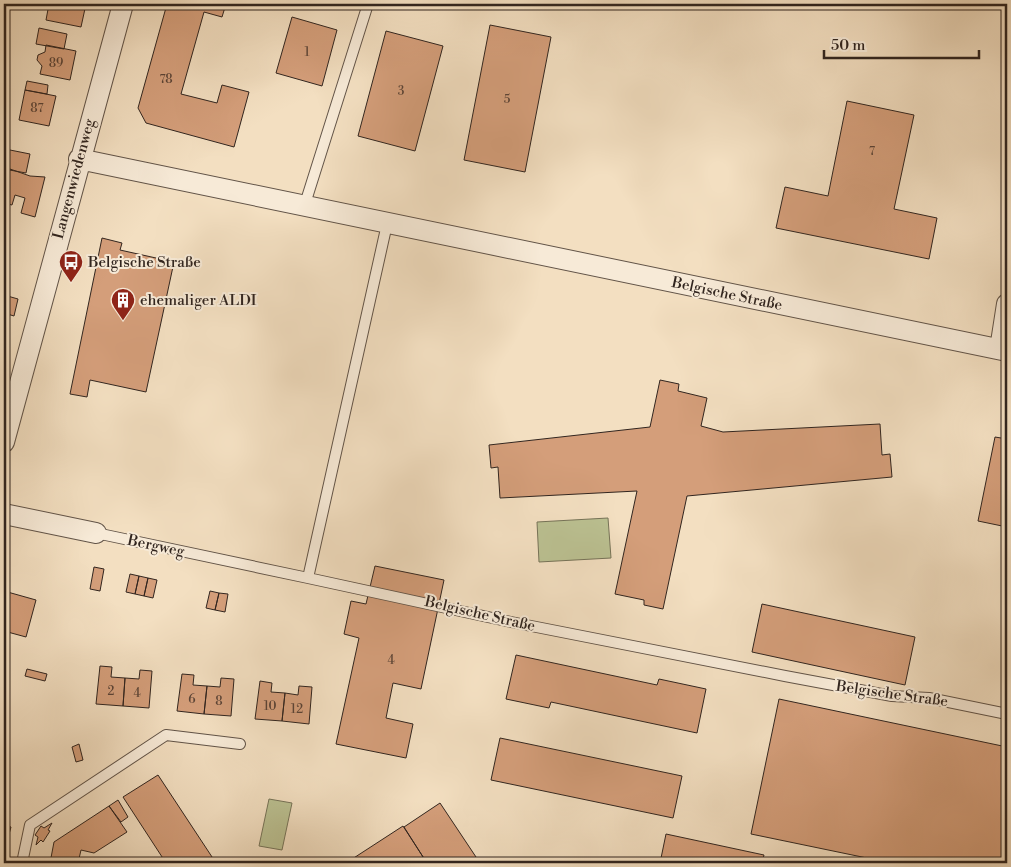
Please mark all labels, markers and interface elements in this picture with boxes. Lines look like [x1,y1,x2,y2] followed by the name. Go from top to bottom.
[824,28,978,60] scale bar
[831,36,865,55] text: 50 m
[304,45,310,60] house number: 1
[49,56,63,71] house number: 89
[159,72,173,87] house number: 78
[398,84,405,99] house number: 3
[504,92,511,107] house number: 5
[30,101,44,116] house number: 87
[49,116,99,241] street label: Langenwiedenweg
[869,144,875,159] house number: 7
[58,249,84,283] bus stop icon: Belgische Straße
[87,253,201,272] place label: Belgische Straße
[669,273,784,315] street label: Belgische Straße
[110,287,136,321] building icon: ehemaliger ALDI
[140,291,257,310] place label: ehemaliger ALDI
[125,530,186,561] street label: Bergweg
[422,592,537,636] street label: Belgische Straße
[387,653,395,668] house number: 4
[834,677,949,711] street label: Belgische Straße
[108,684,115,699] house number: 2
[133,686,141,701] house number: 4
[188,692,196,707] house number: 6
[215,694,223,709] house number: 8
[264,699,276,714] house number: 10
[291,702,303,717] house number: 12

